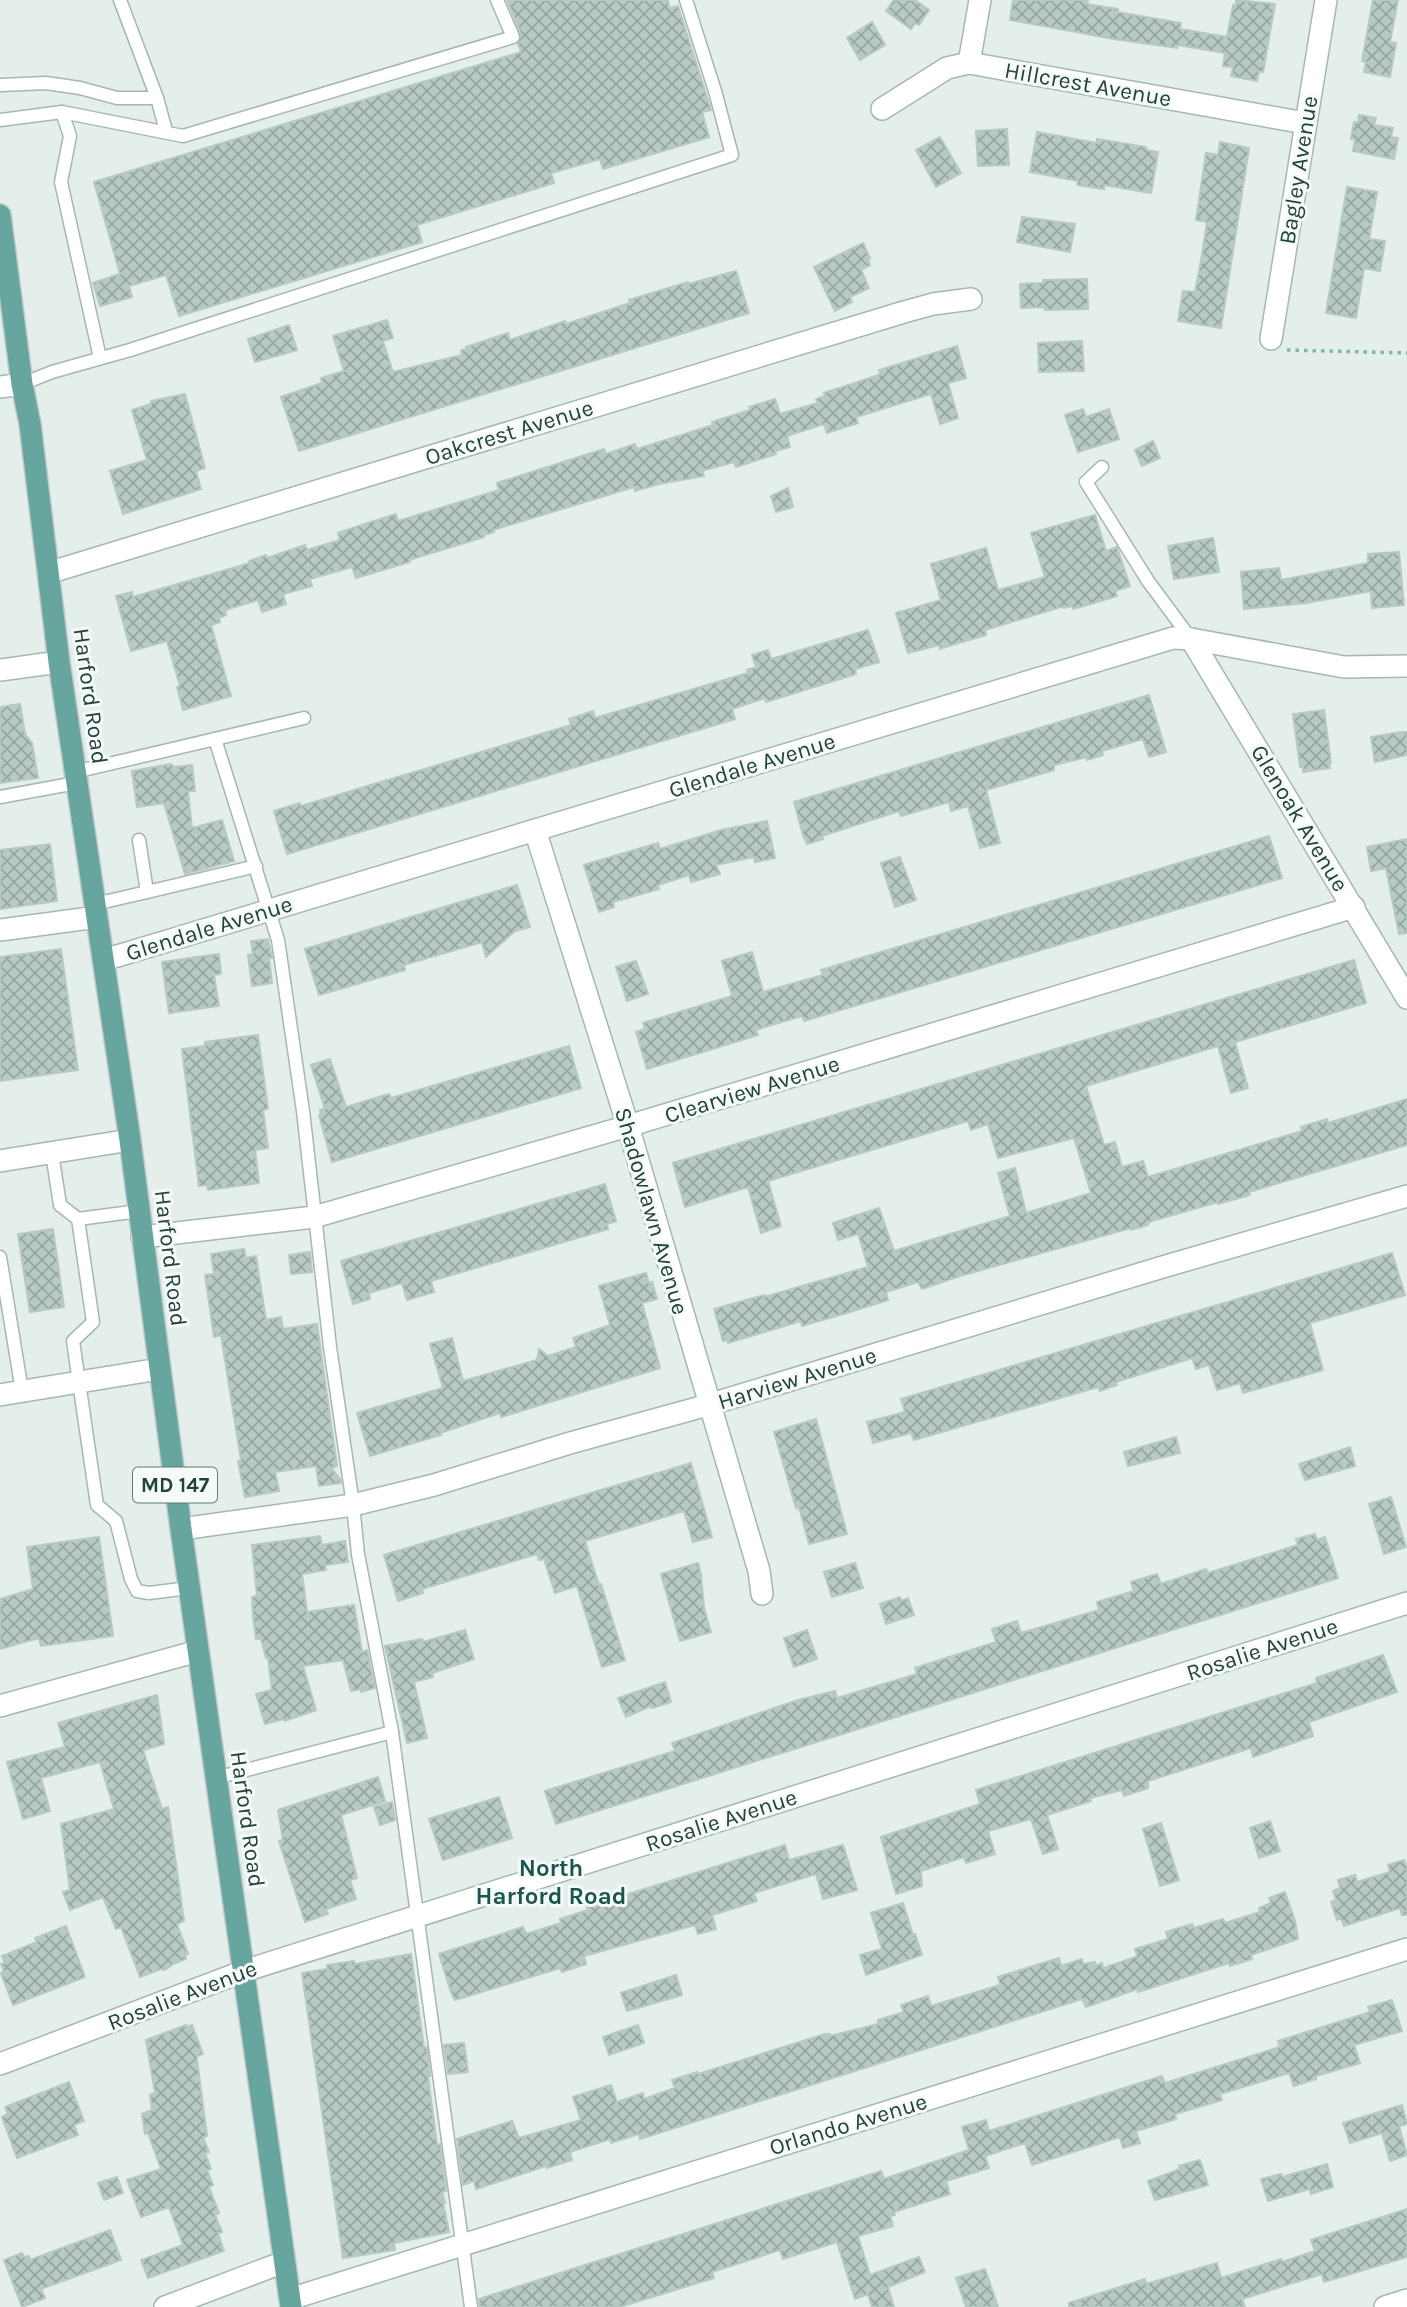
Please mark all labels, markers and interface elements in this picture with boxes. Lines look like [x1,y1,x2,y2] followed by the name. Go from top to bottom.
[1002,57,1173,112] street label: Hillcrest Avenue
[1273,94,1324,246] street label: Bagley Avenue
[422,394,596,471] street label: Oakcrest Avenue
[68,626,113,766] street label: Harford Road
[666,727,839,804] street label: Glendale Avenue
[1245,740,1354,896] street label: Glenoak Avenue
[123,890,296,967] street label: Glendale Avenue
[661,1050,843,1129] street label: Clearview Avenue
[609,1105,694,1318] street label: Shadowlawn Avenue
[149,1188,192,1328] street label: Harford Road
[715,1342,880,1415] street label: Harview Avenue
[133,1468,217,1502] road number: MD 147
[1183,1612,1341,1687] street label: Rosalie Avenue
[225,1749,270,1889] street label: Harford Road
[642,1783,800,1858] street label: Rosalie Avenue
[476,1854,626,1910] district label: North Harford Road
[104,1955,261,2036] street label: Rosalie Avenue
[766,2088,930,2161] street label: Orlando Avenue

